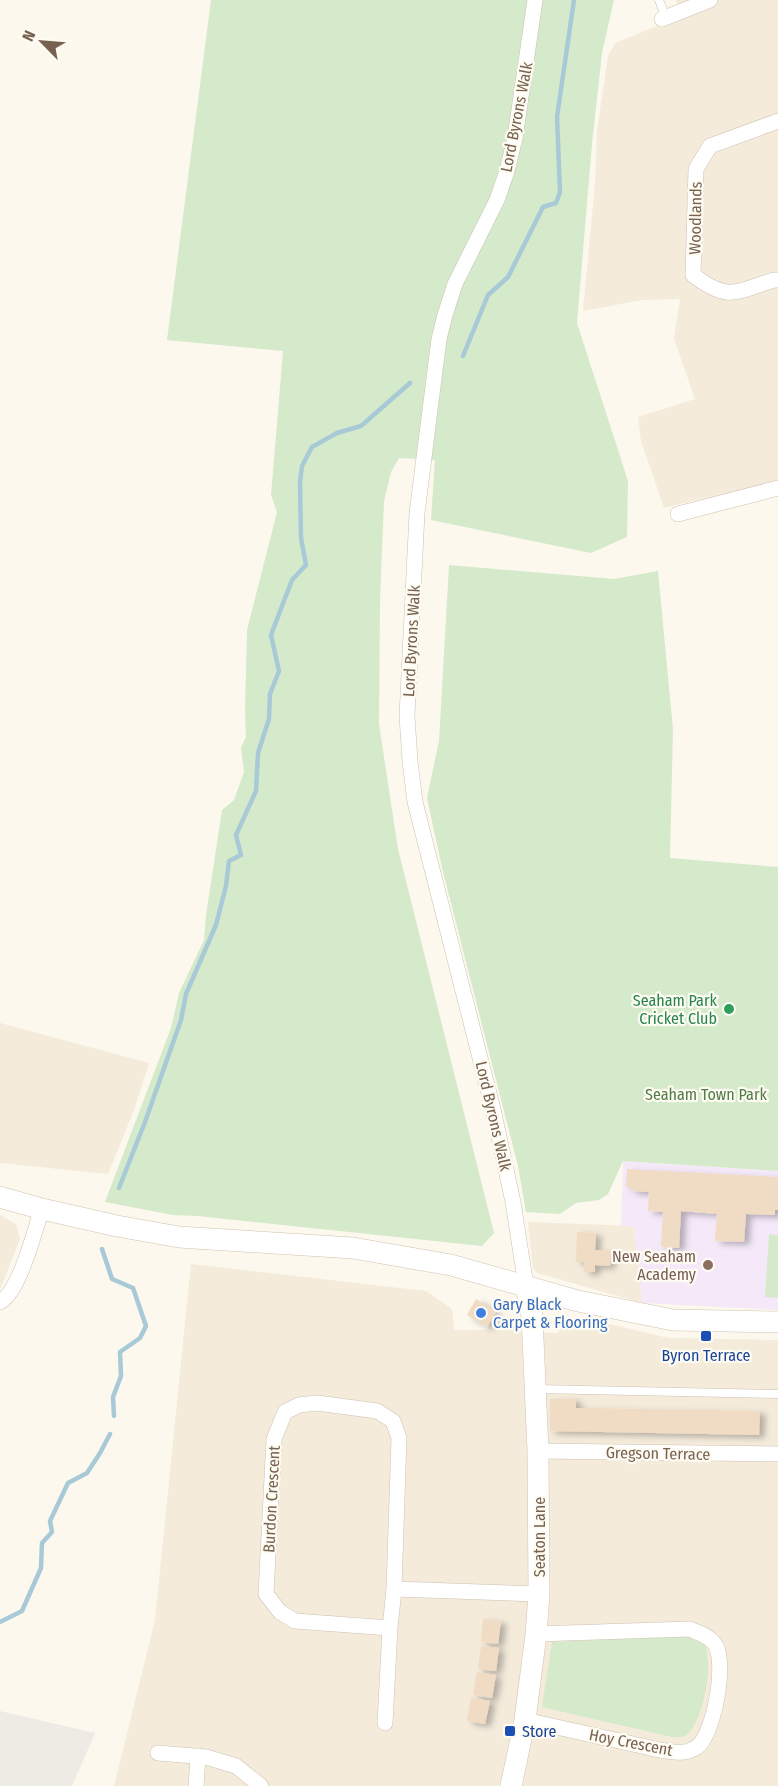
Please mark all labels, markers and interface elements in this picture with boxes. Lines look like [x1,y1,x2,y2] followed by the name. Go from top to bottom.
[12,12,72,72] north arrow
[18,28,39,44] text: N
[496,60,537,174] street label: Lord Byrons Walk
[685,181,706,255] street label: Woodlands
[399,584,424,697] street label: Lord Byrons Walk
[633,991,718,1028] place label: Seaham Park Cricket Club
[722,1002,736,1016] marker: Seaham Park Cricket Club
[472,1059,515,1173] street label: Lord Byrons Walk
[645,1085,767,1104] park label: Seaham Town Park
[612,1247,697,1284] place label: New Seaham Academy
[701,1258,715,1272] marker: New Seaham Academy
[493,1295,608,1332] place label: Gary Black Carpet & Flooring
[474,1306,488,1320] marker: Gary Black Carpet & Flooring
[699,1329,713,1343] marker: Byron Terrace
[661,1346,751,1365] place label: Byron Terrace
[606,1443,710,1464] street label: Gregson Terrace
[259,1444,284,1553] street label: Burdon Crescent
[530,1497,549,1577] street label: Seaton Lane
[522,1722,556,1741] place label: Store
[503,1724,517,1738] marker: Store
[587,1725,675,1760] street label: Hoy Crescent

